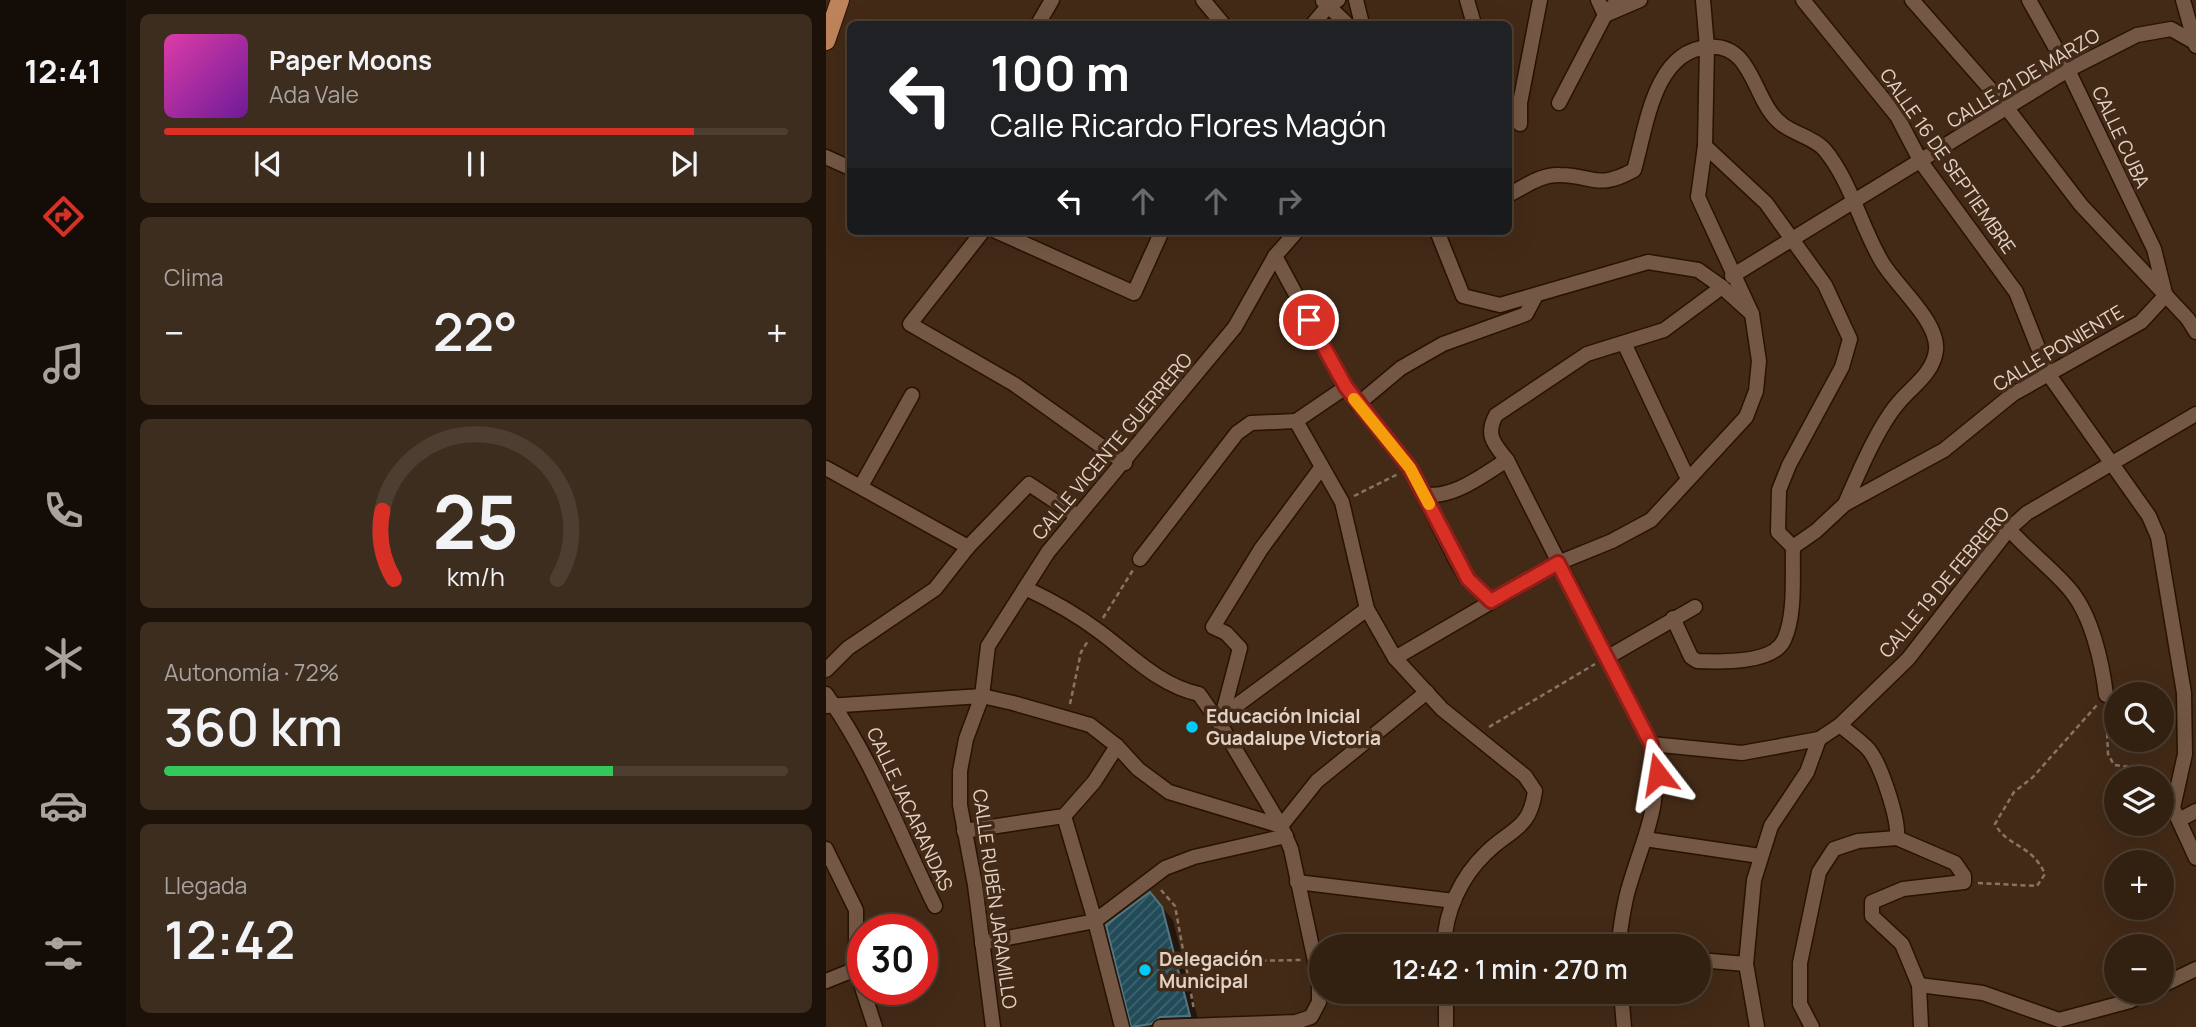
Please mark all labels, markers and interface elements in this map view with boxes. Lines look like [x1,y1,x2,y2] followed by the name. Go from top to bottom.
[1942,22,2105,134] street label: CALLE 21 DE MARZO
[990,39,1130,106] text: 100 m
[269,42,432,78] text: Paper Moons
[24,49,102,93] text: 12:41
[875,49,966,140] icon: left
[1874,63,2022,259] street label: CALLE 16 DE SEPTIEMBRE
[269,78,359,110] text: Ada Vale
[2086,82,2156,192] street label: CALLE CUBA
[990,103,1386,147] text: Calle Ricardo Flores Magón
[249,145,287,183] icon: previous
[457,145,495,183] icon: pause
[665,145,703,183] icon: next
[1051,182,1089,220] icon: left
[1124,182,1162,220] icon: ahead
[1197,182,1235,220] icon: ahead
[1270,182,1308,220] icon: right
[39,192,88,241] icon: directions
[164,261,223,293] text: Clima
[1279,290,1339,350] pin
[433,296,518,367] text: 22°
[1988,299,2128,397] street label: CALLE PONIENTE
[1290,301,1328,339] icon: arrive
[164,306,185,358] text: −
[766,306,788,358] text: +
[39,339,88,388] icon: music
[1026,347,1198,545] street label: CALLE VICENTE GUERRERO
[433,472,519,572] text: 25
[39,486,88,535] icon: phone
[1873,501,2015,663] street label: CALLE 19 DE FEBRERO
[447,559,505,594] text: km/h
[39,634,88,683] icon: climate
[164,656,339,688] text: Autonomía · 72%
[2104,682,2174,1004] map controls
[2104,682,2174,752] button: search
[164,691,343,762] text: 360 km
[1206,703,1381,751] place label: Educación Inicial Guadalupe Victoria
[1184,719,1200,735] marker: Educación Inicial Guadalupe Victoria
[861,723,959,895] street label: CALLE JACARANDAS
[1621,737,1695,811] position arrow
[2104,766,2174,836] button: layers
[39,781,88,830] icon: car
[967,788,1023,1011] street label: CALLE RUBÉN JARAMILLO
[2104,850,2174,920] button: +
[164,869,247,901] text: Llegada
[164,904,295,975] text: 12:42
[847,914,938,1005] speed limit sign: 30
[39,929,88,978] icon: filters
[2104,934,2174,1004] button: −
[1159,946,1263,994] place label: Delegación Municipal
[1392,951,1628,987] text: 12:42 · 1 min · 270 m
[1137,962,1153,978] marker: Delegación Municipal

